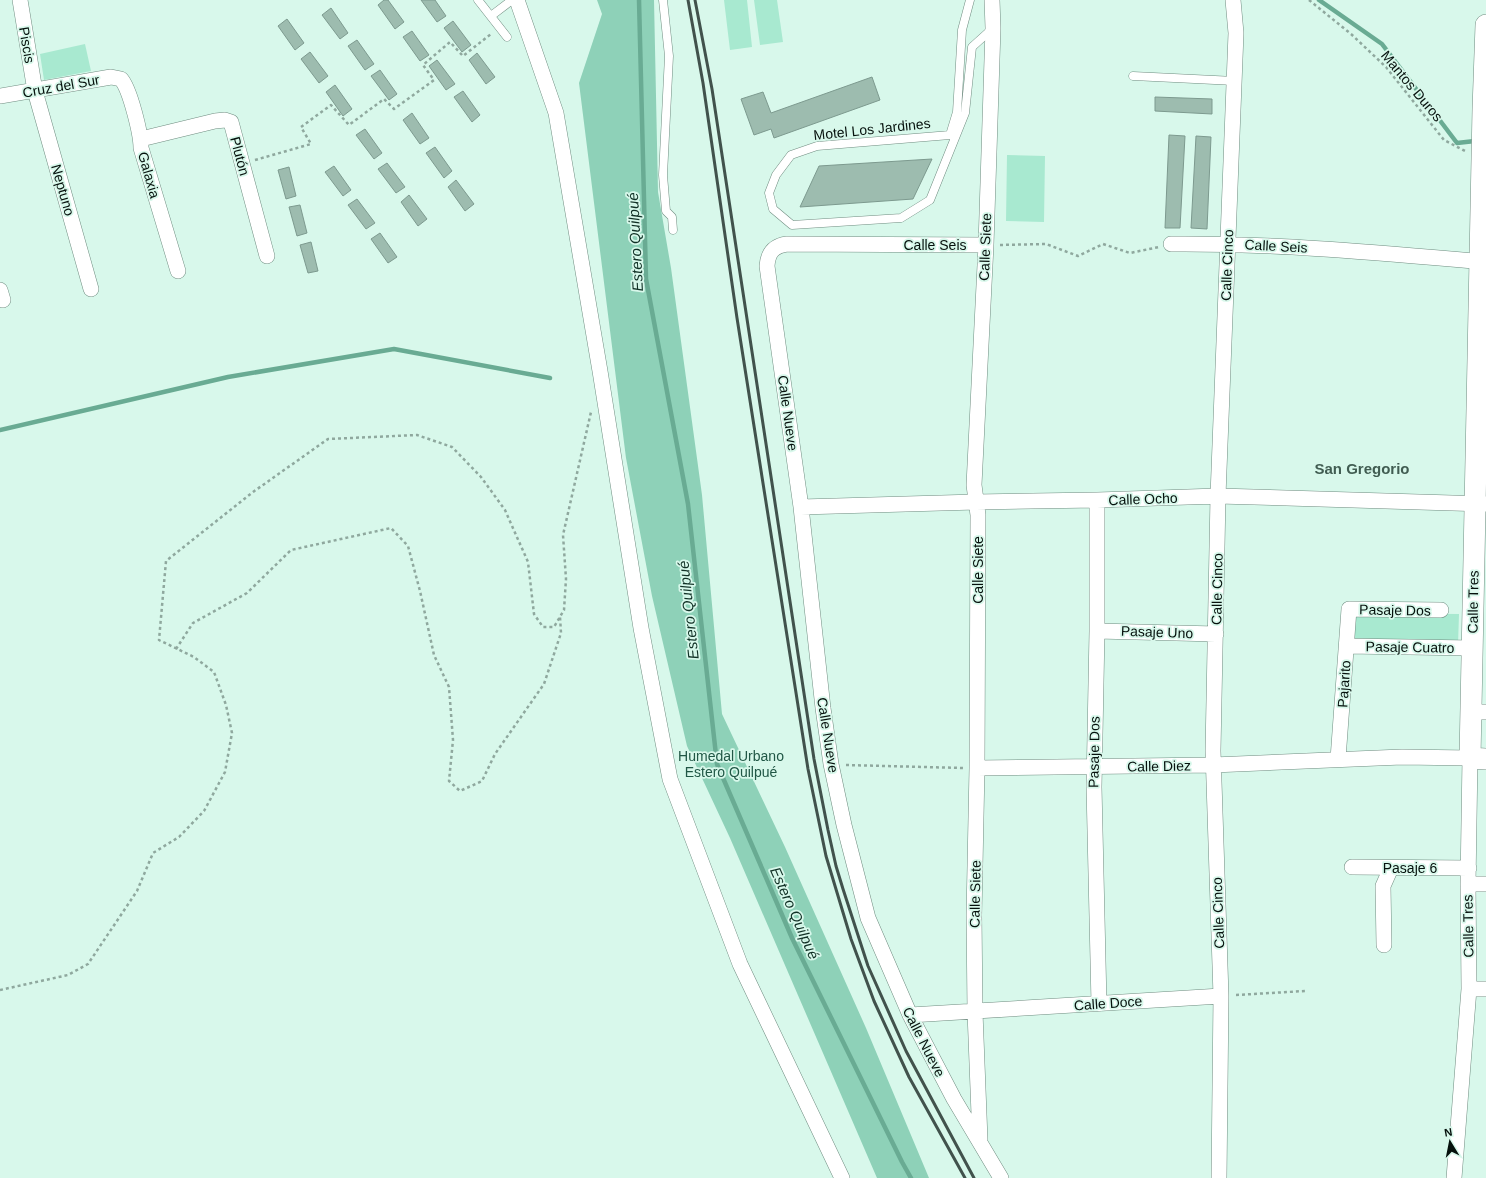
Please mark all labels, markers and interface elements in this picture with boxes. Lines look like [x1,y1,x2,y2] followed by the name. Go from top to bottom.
[16,26,38,64] street label: Piscis
[1378,47,1446,125] street label: Mantos Duros
[21,71,101,101] street label: Cruz del Sur
[813,115,931,143] street label: Motel Los Jardines
[227,135,253,177] street label: Plutón
[135,150,163,200] street label: Galaxia
[48,162,78,218] street label: Neptuno
[624,192,646,292] water label: Estero Quilpué
[976,213,994,281] street label: Calle Siete
[1218,229,1236,301] street label: Calle Cinco
[1244,236,1308,256] street label: Calle Seis
[903,237,967,253] street label: Calle Seis
[775,374,801,452] street label: Calle Nueve
[1314,460,1410,477] district label: San Gregorio
[1108,490,1178,508] street label: Calle Ocho
[970,536,986,604] street label: Calle Siete
[1208,553,1226,625] street label: Calle Cinco
[674,560,702,660] water label: Estero Quilpué
[1464,570,1482,634] street label: Calle Tres
[1359,601,1431,619] street label: Pasaje Dos
[1121,623,1194,641] street label: Pasaje Uno
[1366,638,1455,656] street label: Pasaje Cuatro
[1334,660,1354,708] street label: Pajarito
[814,696,842,774] street label: Calle Nueve
[1085,716,1103,788] street label: Pasaje Dos
[678,748,784,780] park label: Humedal Urbano Estero Quilpué
[1127,757,1191,775] street label: Calle Diez
[966,860,984,928] street label: Calle Siete
[1383,860,1437,876] street label: Pasaje 6
[767,864,823,962] water label: Estero Quilpué
[1209,877,1227,949] street label: Calle Cinco
[1459,894,1477,958] street label: Calle Tres
[1073,993,1143,1013] street label: Calle Doce
[900,1004,949,1080] street label: Calle Nueve
[1430,1122,1470,1162] north arrow
[1443,1126,1453,1139] text: N

